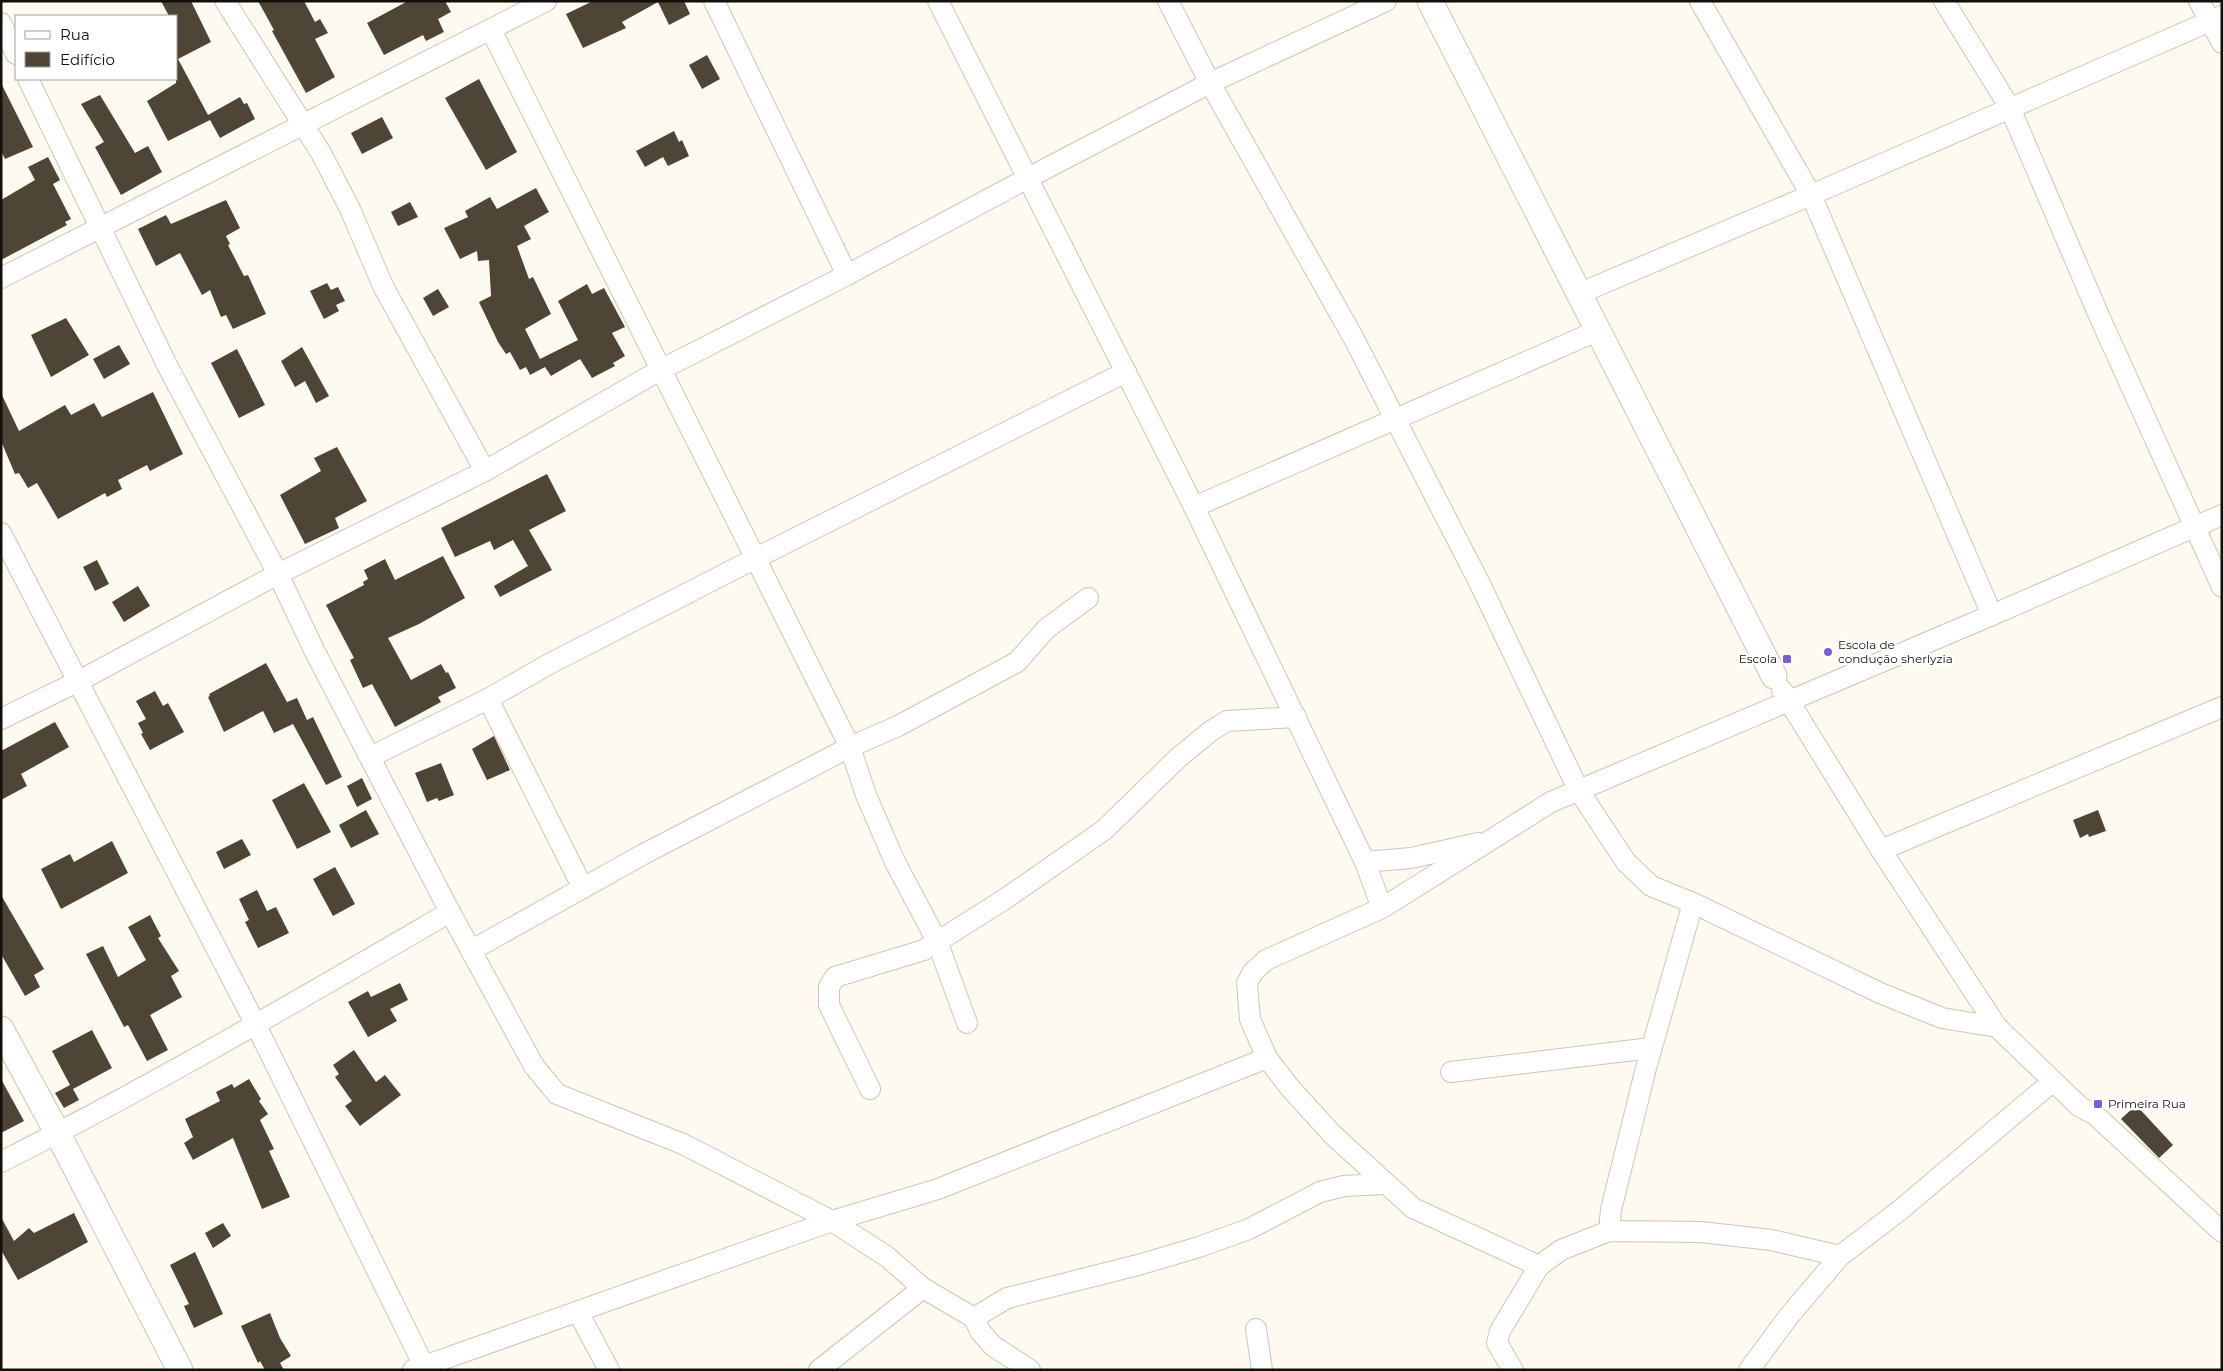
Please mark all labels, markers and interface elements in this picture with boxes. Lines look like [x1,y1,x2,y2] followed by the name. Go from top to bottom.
[15,15,178,80] legend
[60,25,90,44] text: Rua
[60,50,115,69] text: Edifício
[1838,637,1953,666] place label: Escola de condução sherlyzia
[1822,646,1834,658] marker: Escola de condução sherlyzia
[1739,651,1777,666] place label: Escola
[1781,653,1793,665] marker: Escola
[2108,1096,2186,1111] place label: Primeira Rua
[2092,1098,2104,1110] marker: Primeira Rua

